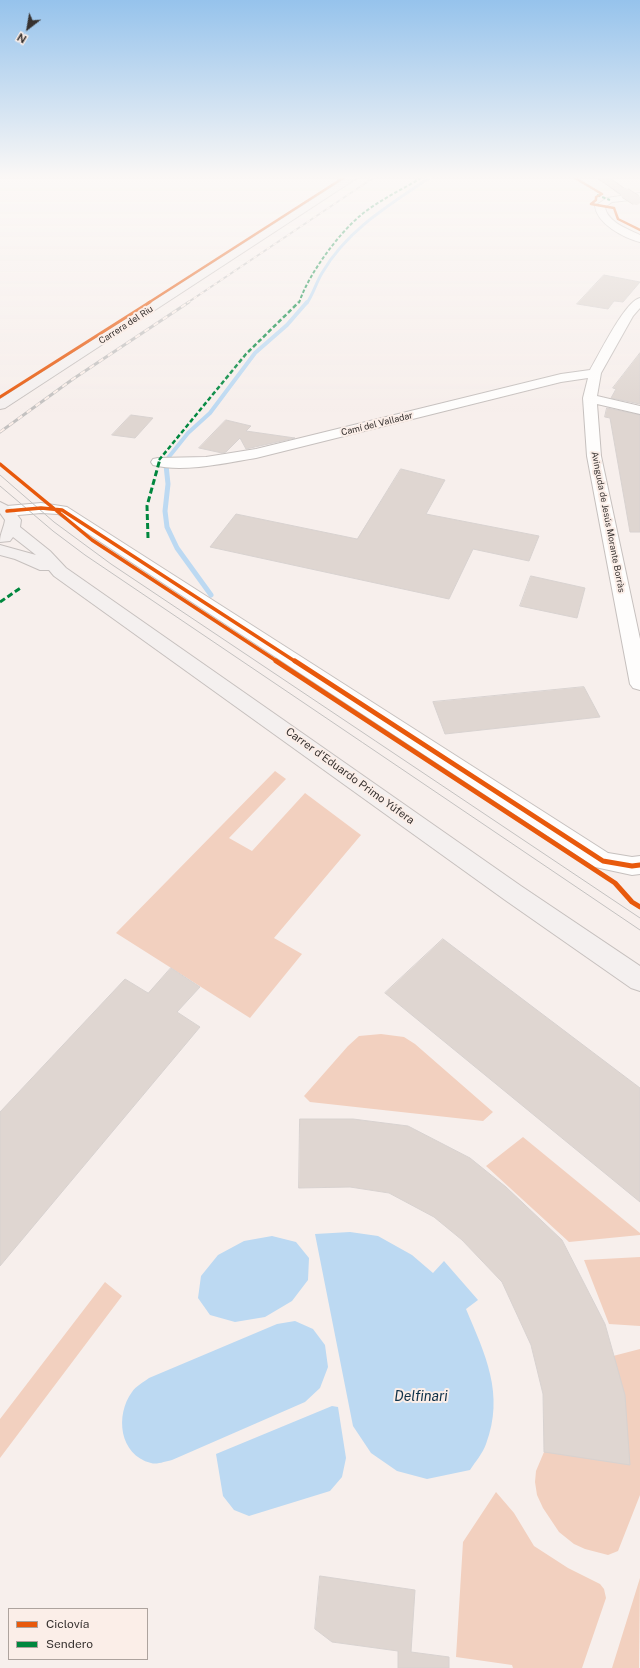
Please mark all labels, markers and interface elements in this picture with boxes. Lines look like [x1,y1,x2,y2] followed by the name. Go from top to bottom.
[8,8,48,48] north arrow
[15,31,29,46] text: N
[97,303,155,347] street label: Carrera del Riu
[340,410,414,438] street label: Camí del Valladar
[589,451,627,593] street label: Avinguda de Jesús Morante Borràs
[283,725,417,827] street label: Carrer d'Eduardo Primo Yúfera
[394,1389,448,1405] water label: Delfinari
[8,1608,148,1660] legend
[46,1617,89,1631] text: Ciclovía
[46,1637,93,1651] text: Sendero

